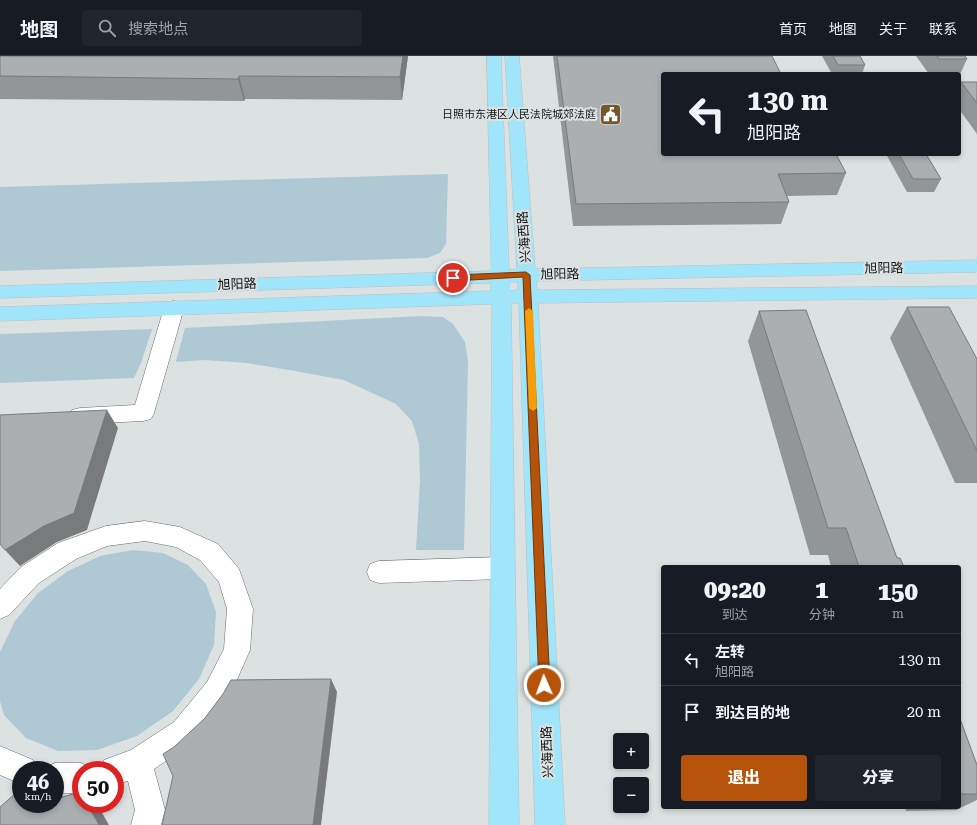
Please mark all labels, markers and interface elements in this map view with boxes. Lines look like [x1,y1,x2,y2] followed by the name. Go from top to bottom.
[82,10,362,46] search box
[96,17,118,39] icon: search
[20,18,58,41] text: 地图
[128,20,188,38] text: 搜索地点
[779,21,807,37] text: 首页
[829,21,857,37] text: 地图
[879,21,907,37] text: 关于
[929,21,957,37] text: 联系
[747,84,828,117] text: 130 m
[681,88,733,140] icon: left
[598,101,624,127] public building icon: 日照市东港区人民法院城郊法庭
[442,108,596,121] place label: 日照市东港区人民法院城郊法庭
[747,122,801,143] text: 旭阳路
[515,211,533,263] street label: 兴海西路
[864,260,904,276] street label: 旭阳路
[436,261,470,295] pin
[540,266,580,282] street label: 旭阳路
[442,267,464,289] icon: arrive
[217,276,257,292] street label: 旭阳路
[704,576,766,604] text: 09:20
[815,576,828,604] text: 1
[878,578,918,606] text: 150
[892,606,904,621] text: m
[722,607,748,622] text: 到达
[809,607,835,622] text: 分钟
[715,643,745,661] text: 左转
[681,649,703,671] icon: left
[898,651,941,669] text: 130 m
[523,664,565,706] position arrow
[715,664,754,679] text: 旭阳路
[681,701,703,723] icon: arrive
[907,703,941,721] text: 20 m
[715,704,790,722] text: 到达目的地
[539,726,555,778] street label: 兴海西路
[613,733,649,813] map controls
[613,733,649,769] button: +
[681,755,807,801] button: 退出
[815,755,941,801] button: 分享
[72,761,124,813] speed limit sign: 50
[27,770,49,794] text: 46
[613,777,649,813] button: −
[25,791,51,802] text: km/h

